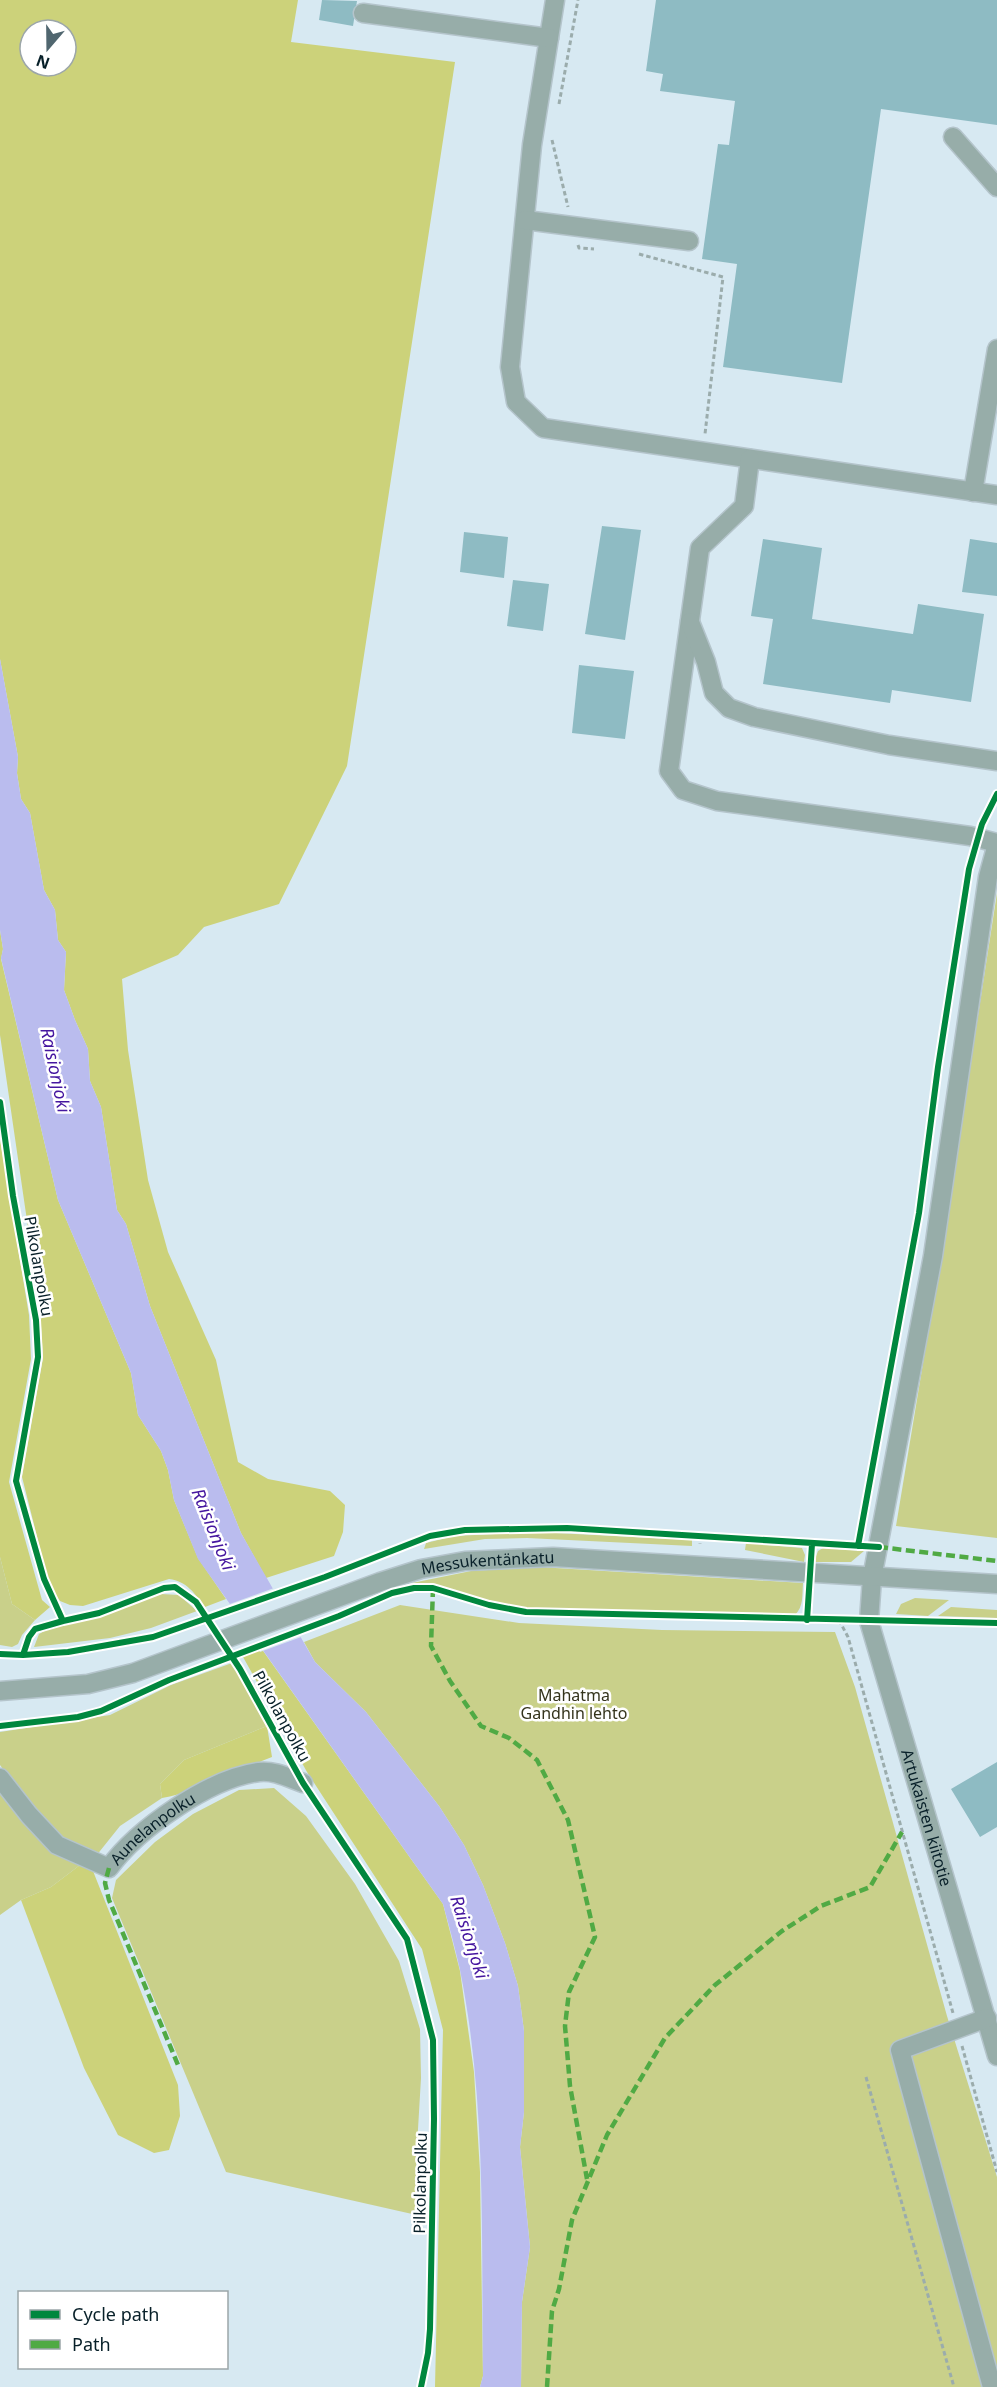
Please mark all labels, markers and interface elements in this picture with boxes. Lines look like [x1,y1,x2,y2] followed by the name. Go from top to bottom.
[18,18,78,78] north arrow
[33,50,53,75] text: N
[35,1025,77,1115] water label: Raisionjoki
[19,1214,59,1318] street label: Pilkolanpolku
[187,1484,241,1574] water label: Raisionjoki
[419,1546,555,1580] street label: Messukentänkatu
[248,1666,316,1766] street label: Pilkolanpolku
[521,1684,627,1724] park label: Mahatma Gandhin lehto
[896,1746,957,1889] street label: Artukaisten kiitotie
[105,1787,199,1870] street label: Aunelanpolku
[445,1892,495,1982] water label: Raisionjoki
[408,2132,432,2234] street label: Pilkolanpolku
[18,2291,228,2369] legend
[72,2302,159,2326] text: Cycle path
[72,2332,111,2356] text: Path

